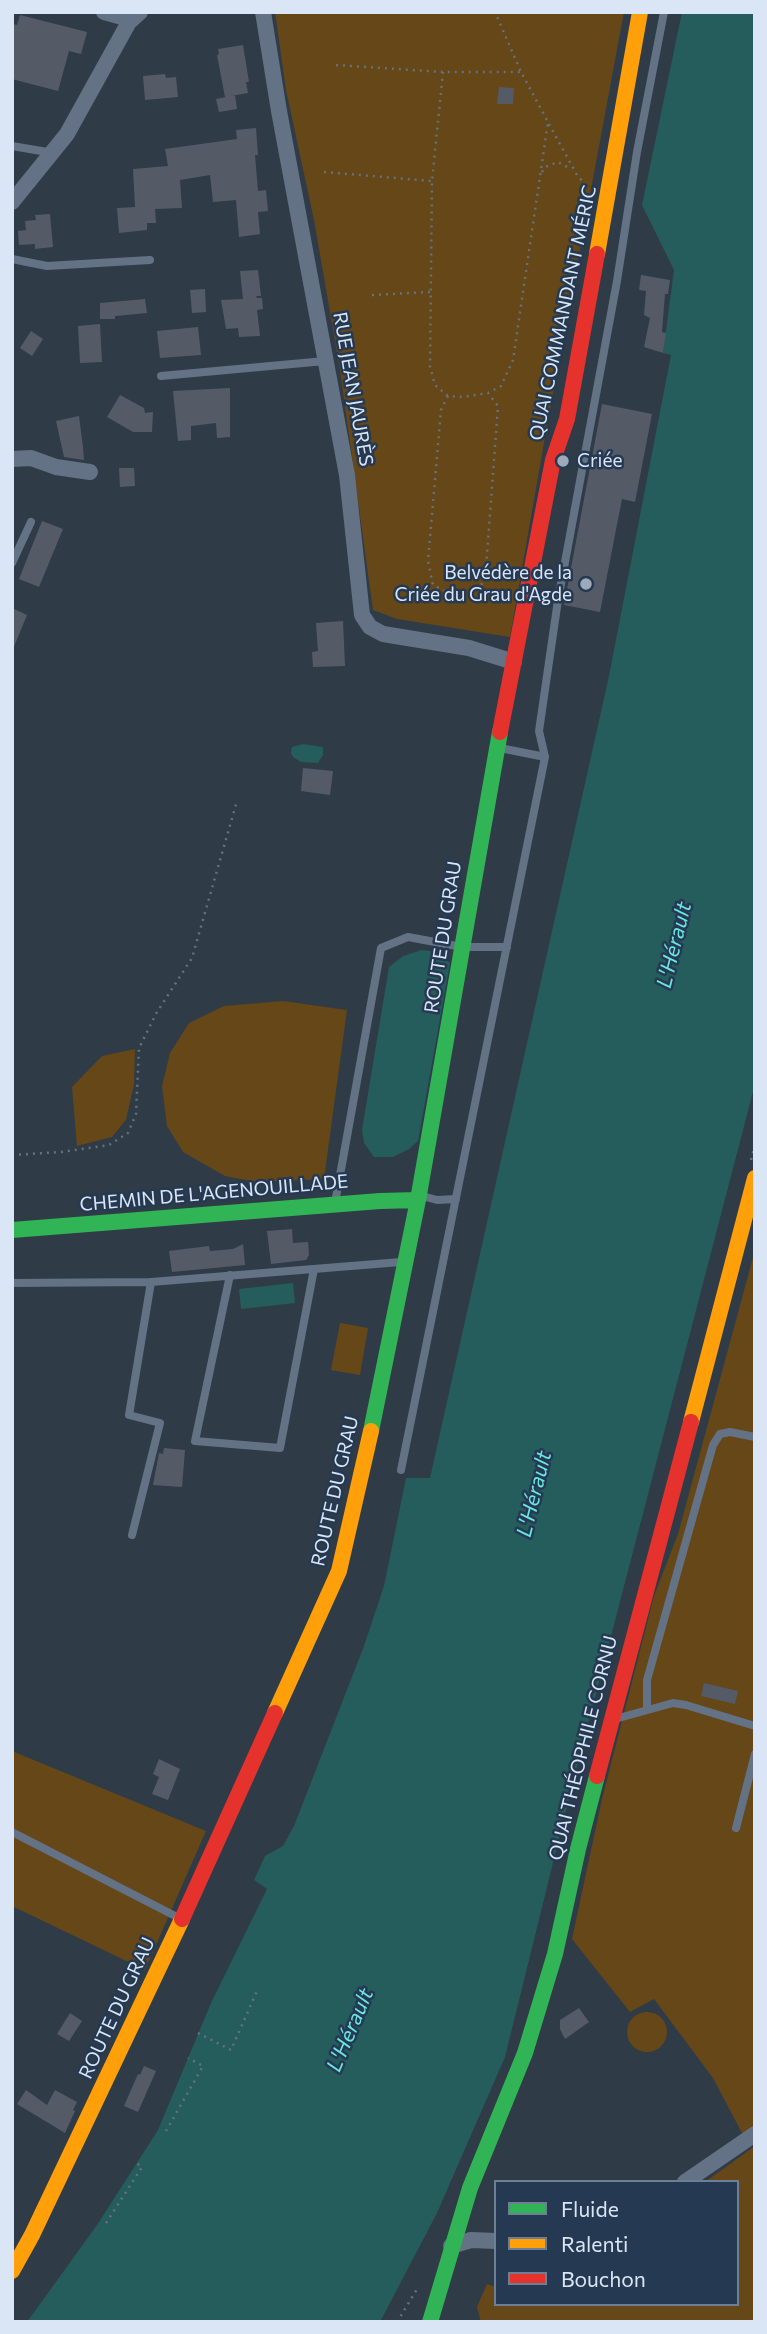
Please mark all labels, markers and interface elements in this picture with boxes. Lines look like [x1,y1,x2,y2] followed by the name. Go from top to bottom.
[525,183,601,443] street label: QUAI COMMANDANT MÉRIC
[328,310,378,468] street label: RUE JEAN JAURÈS
[577,450,623,472] place label: Criée
[555,453,571,469] marker: Criée
[395,562,572,606] place label: Belvédère de la Criée du Grau d'Agde
[578,576,594,592] marker: Belvédère de la Criée du Grau d'Agde
[420,859,466,1015] street label: ROUTE DU GRAU
[651,899,697,991] water label: L'Hérault
[79,1170,349,1216] street label: CHEMIN DE L'AGENOUILLADE
[307,1414,363,1568] street label: ROUTE DU GRAU
[511,1448,557,1540] water label: L'Hérault
[544,1633,622,1863] street label: QUAI THÉOPHILE CORNU
[74,1934,160,2082] street label: ROUTE DU GRAU
[321,1985,379,2075] water label: L'Hérault
[494,2180,739,2306] legend
[561,2196,619,2221] text: Fluide
[561,2231,628,2256] text: Ralenti
[561,2266,646,2291] text: Bouchon

